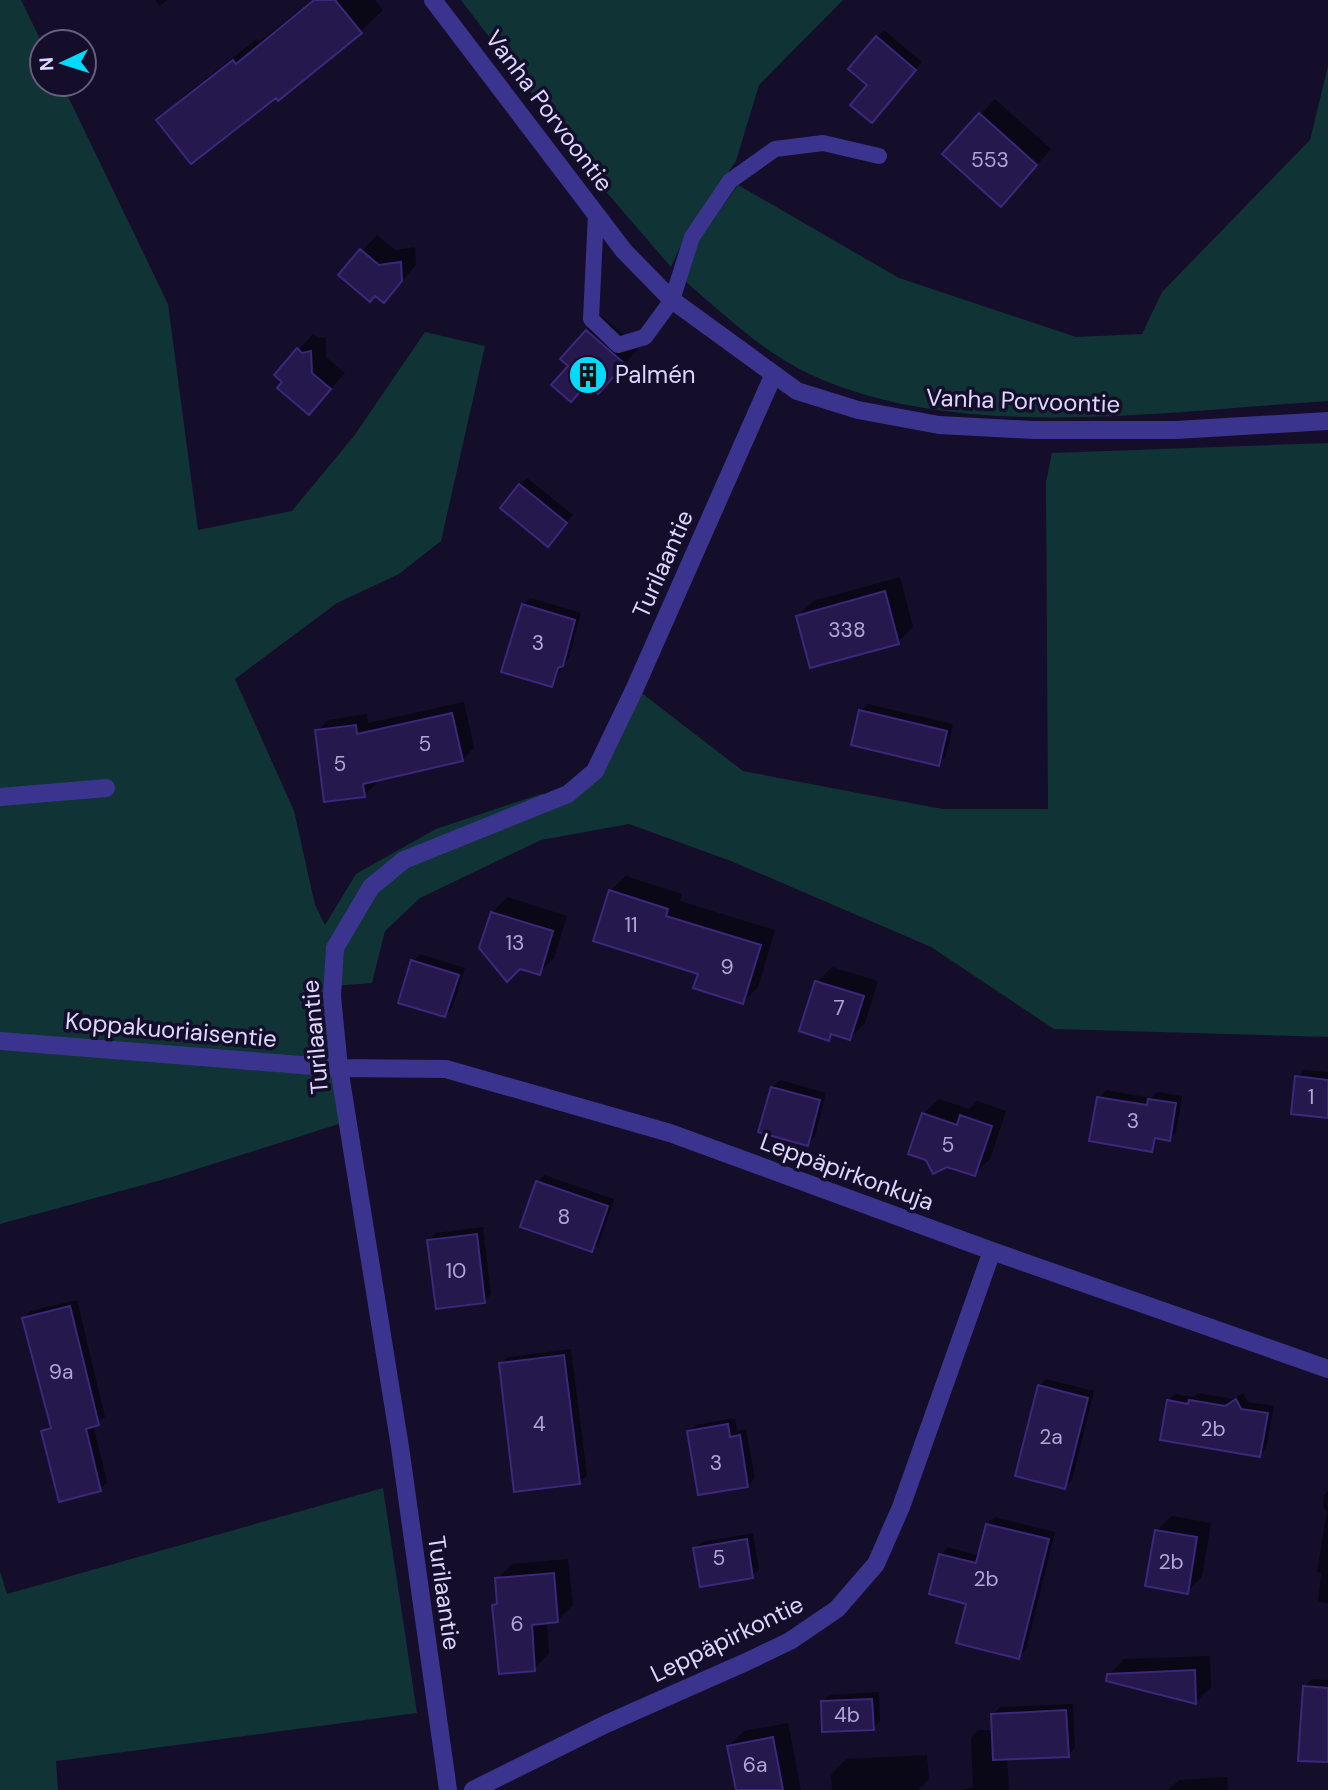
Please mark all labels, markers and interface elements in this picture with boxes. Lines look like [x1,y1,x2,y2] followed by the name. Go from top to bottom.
[479,24,620,198] street label: Vanha Porvoontie
[28,28,98,98] north arrow
[34,56,59,72] text: N
[971,146,1009,174] house number: 553
[567,354,609,396] building icon: Palmén
[615,359,696,390] place label: Palmén
[925,382,1121,419] street label: Vanha Porvoontie
[625,505,700,622] street label: Turilaantie
[828,616,866,644] house number: 338
[532,629,544,657] house number: 3
[419,730,431,758] house number: 5
[334,750,346,778] house number: 5
[624,911,638,939] house number: 11
[506,929,524,957] house number: 13
[720,953,734,981] house number: 9
[294,979,335,1096] street label: Turilaantie
[833,994,845,1022] house number: 7
[64,1005,278,1054] street label: Koppakuoriaisentie
[1308,1083,1314,1111] house number: 1
[1127,1107,1139,1135] house number: 3
[756,1126,938,1217] street label: Leppäpirkonkuja
[942,1131,954,1159] house number: 5
[558,1203,570,1231] house number: 8
[446,1257,466,1285] house number: 10
[49,1358,73,1386] house number: 9a
[533,1410,546,1438] house number: 4
[1200,1415,1226,1443] house number: 2b
[1039,1423,1063,1451] house number: 2a
[710,1449,722,1477] house number: 3
[421,1534,468,1652] street label: Turilaantie
[713,1544,725,1572] house number: 5
[1158,1548,1184,1576] house number: 2b
[973,1565,999,1593] house number: 2b
[645,1588,808,1689] street label: Leppäpirkontie
[510,1610,524,1638] house number: 6
[834,1701,860,1729] house number: 4b
[743,1751,767,1779] house number: 6a

